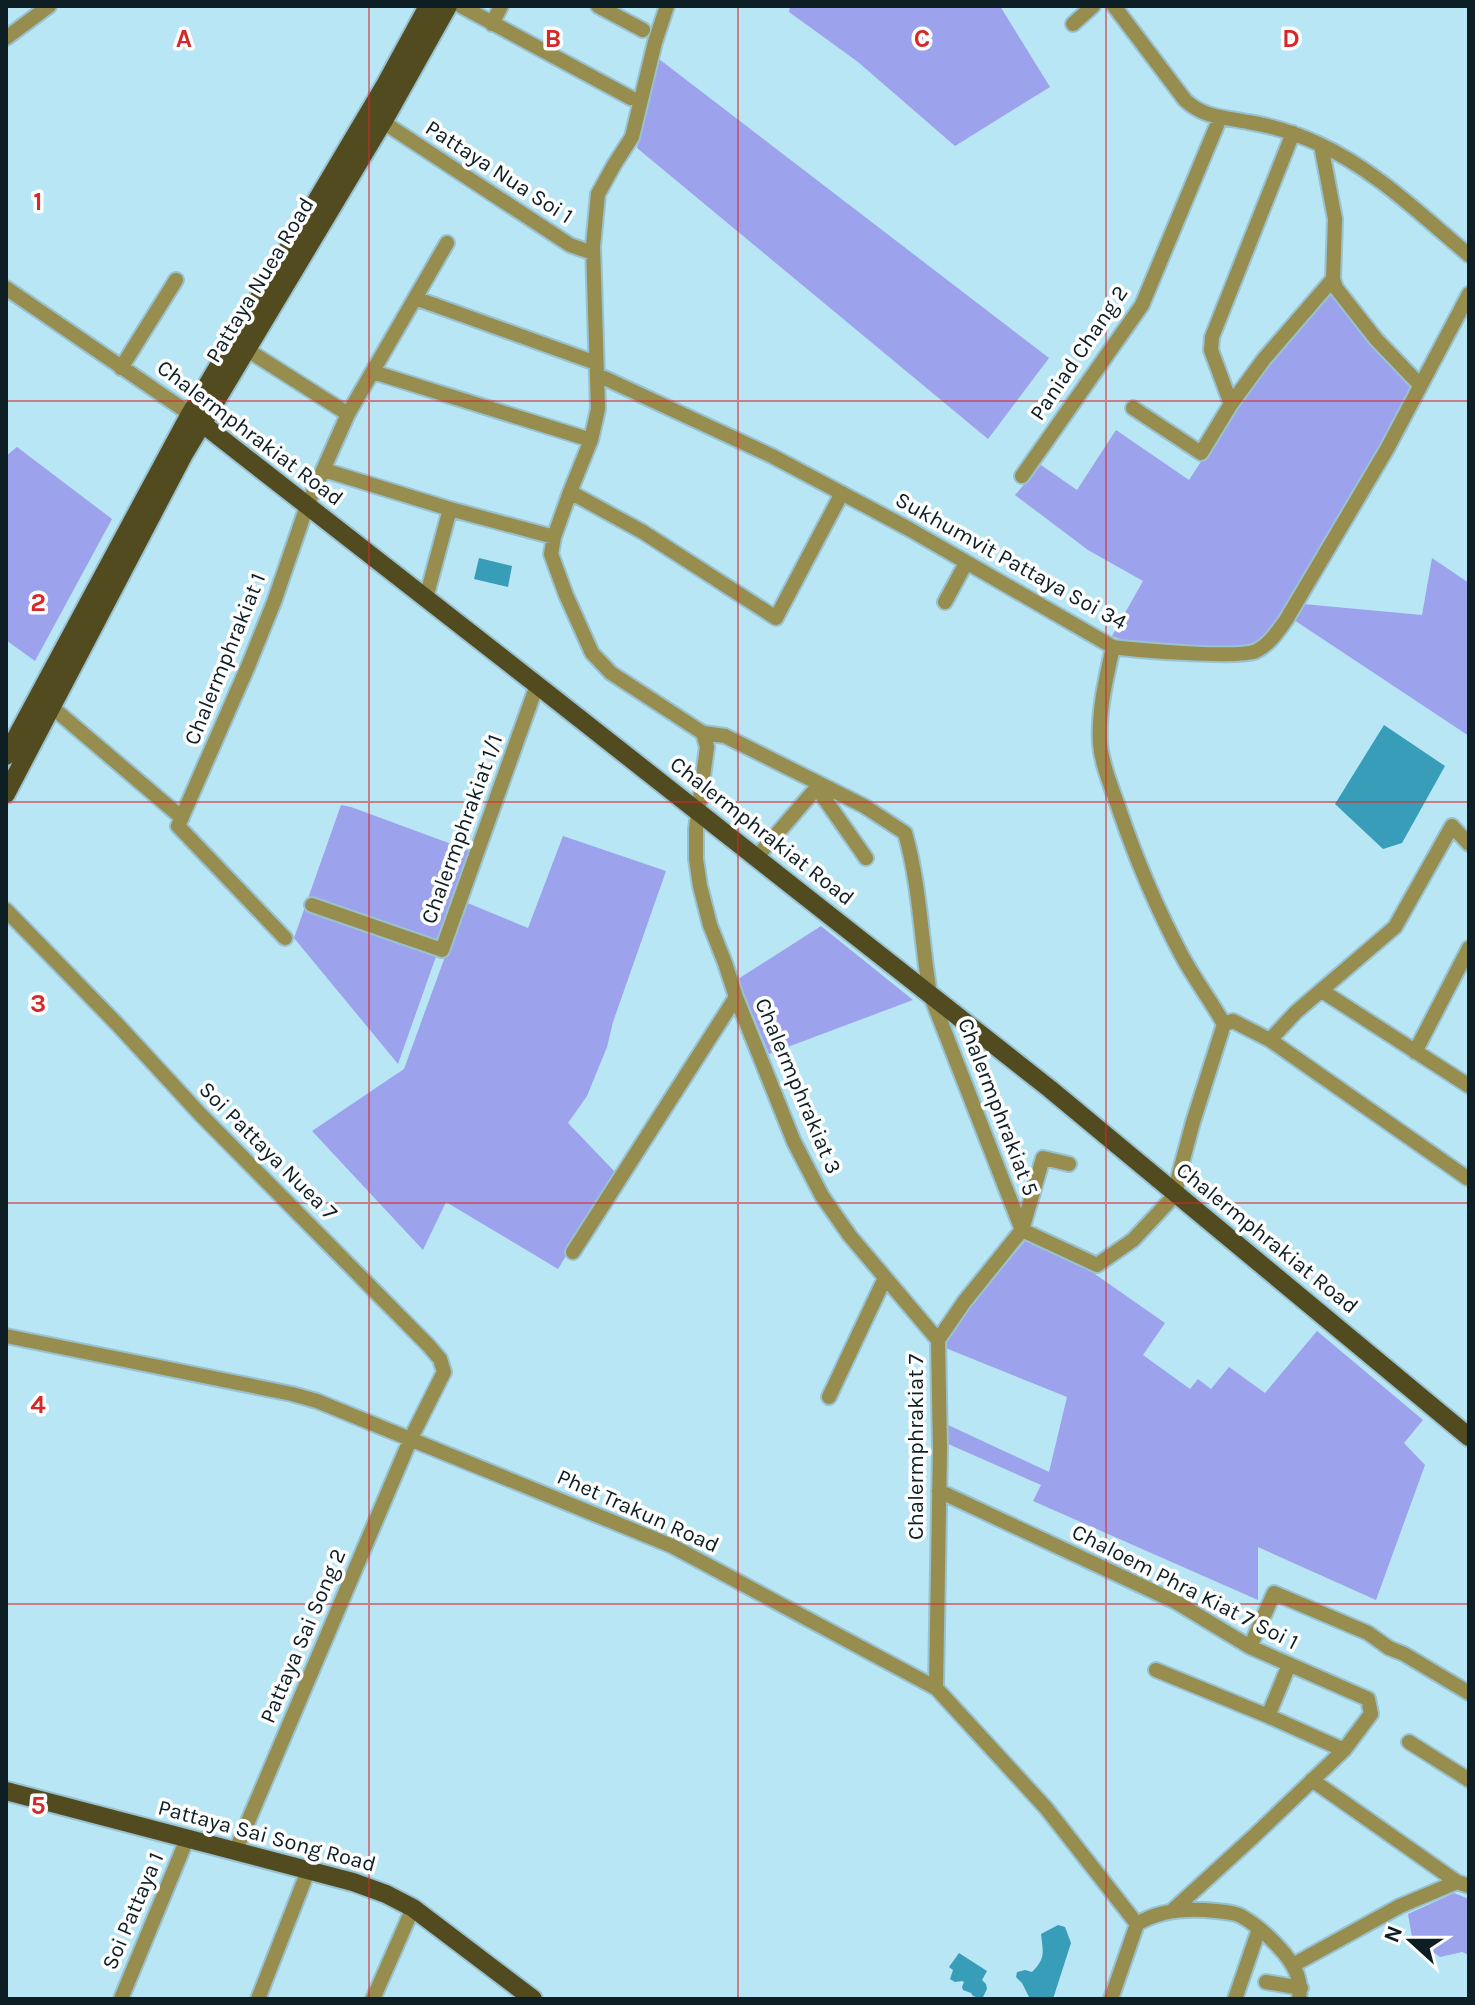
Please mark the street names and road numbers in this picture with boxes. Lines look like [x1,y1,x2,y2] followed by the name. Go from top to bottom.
[420,115,578,229] street label: Pattaya Nua Soi 1
[200,193,320,367] street label: Pattaya Nuea Road
[1024,281,1134,425] street label: Paniad Chang 2
[152,355,348,511] street label: Chalermphrakiat Road
[891,487,1131,635] street label: Sukhumvit Pattaya Soi 34
[179,569,271,749] street label: Chalermphrakiat 1
[416,731,508,927] street label: Chalermphrakiat 1/1
[665,751,859,911] street label: Chalermphrakiat Road
[749,994,847,1178] street label: Chalermphrakiat 3
[952,1015,1044,1199] street label: Chalermphrakiat 5
[193,1076,343,1226] street label: Soi Pattaya Nuea 7
[1171,1157,1363,1319] street label: Chalermphrakiat Road
[903,1354,929,1540] street label: Chalermphrakiat 7
[553,1464,723,1558] street label: Phet Trakun Road
[1068,1519,1302,1655] street label: Chaloem Phra Kiat 7 Soi 1
[255,1545,351,1727] street label: Pattaya Sai Song 2
[155,1794,379,1878] street label: Pattaya Sai Song Road
[97,1848,169,1974] street label: Soi Pattaya 1

